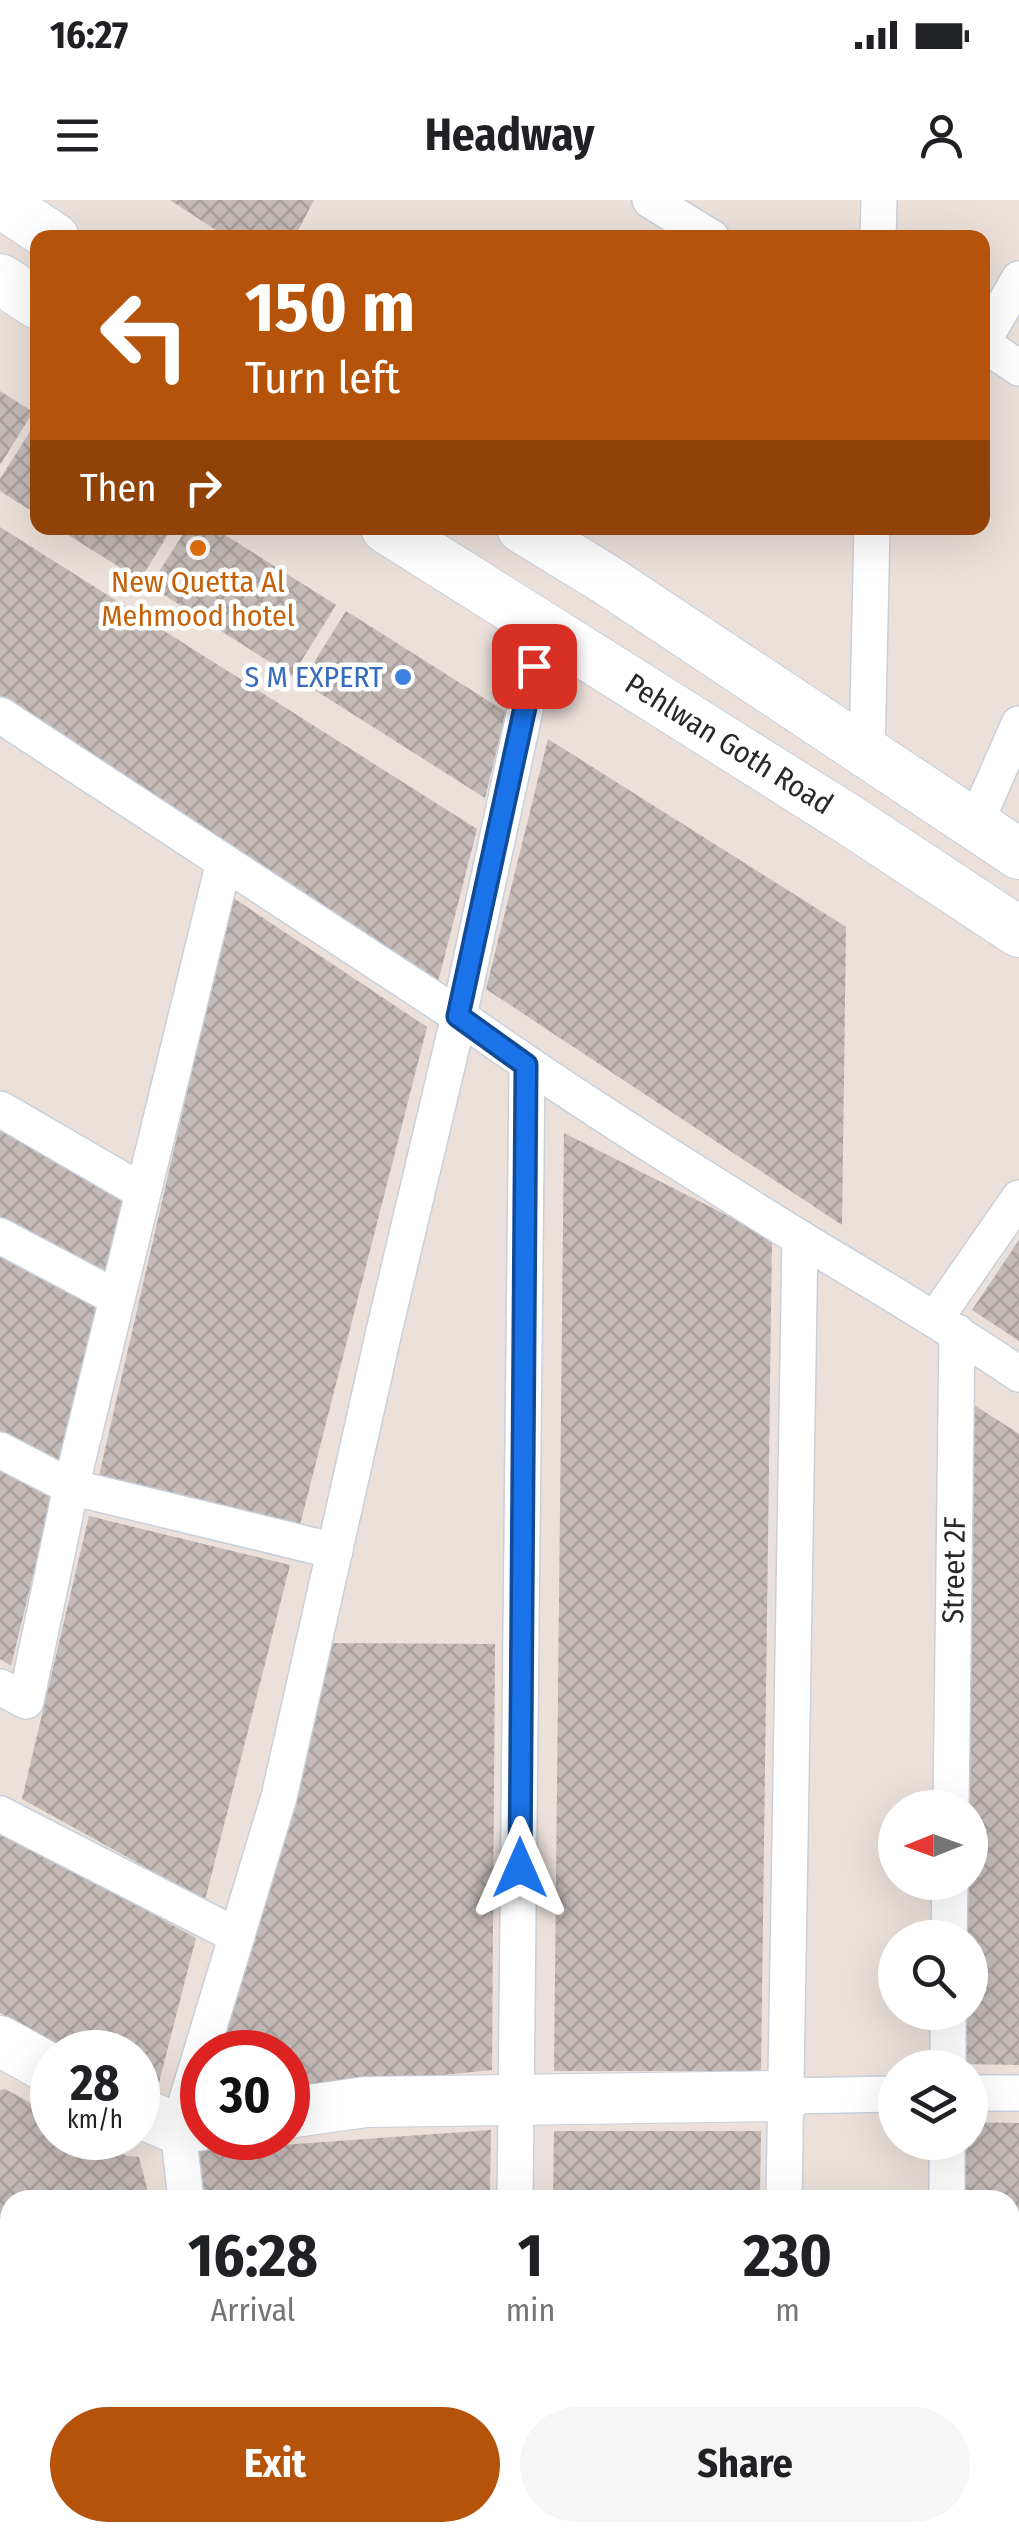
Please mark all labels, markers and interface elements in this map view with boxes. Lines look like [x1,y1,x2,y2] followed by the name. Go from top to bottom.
[50,12,128,58] text: 16:27
[50,108,105,163] icon: menu
[425,108,594,162] text: Headway
[914,108,969,163] icon: person
[245,266,415,350] text: 150 m
[80,270,210,400] icon: left
[245,351,400,405] text: Turn left
[176,460,231,515] icon: right
[80,465,156,511] text: Then
[187,537,209,559] marker: New Quetta Al Mehmood hotel
[101,564,295,634] place label: New Quetta Al Mehmood hotel
[492,624,577,709] pin
[507,639,562,694] icon: arrive
[245,659,383,695] place label: S M EXPERT
[392,666,414,688] marker: S M EXPERT
[619,666,839,822] street label: Pehlwan Goth Road
[935,1516,973,1624] street label: Street 2F
[878,1790,988,1900] north arrow
[878,1790,988,2160] map controls
[468,1816,572,1920] position arrow
[878,1920,988,2030] button: search
[180,2030,310,2160] speed limit sign: 30
[878,2050,988,2160] button: layers
[70,2053,120,2113] text: 28
[67,2105,123,2135] text: km/h
[188,2220,318,2292] text: 16:28
[518,2220,543,2292] text: 1
[743,2220,832,2292] text: 230
[210,2291,295,2329] text: Arrival
[506,2291,555,2329] text: min
[775,2291,800,2329] text: m
[50,2407,500,2522] button: Exit
[520,2407,970,2522] button: Share

